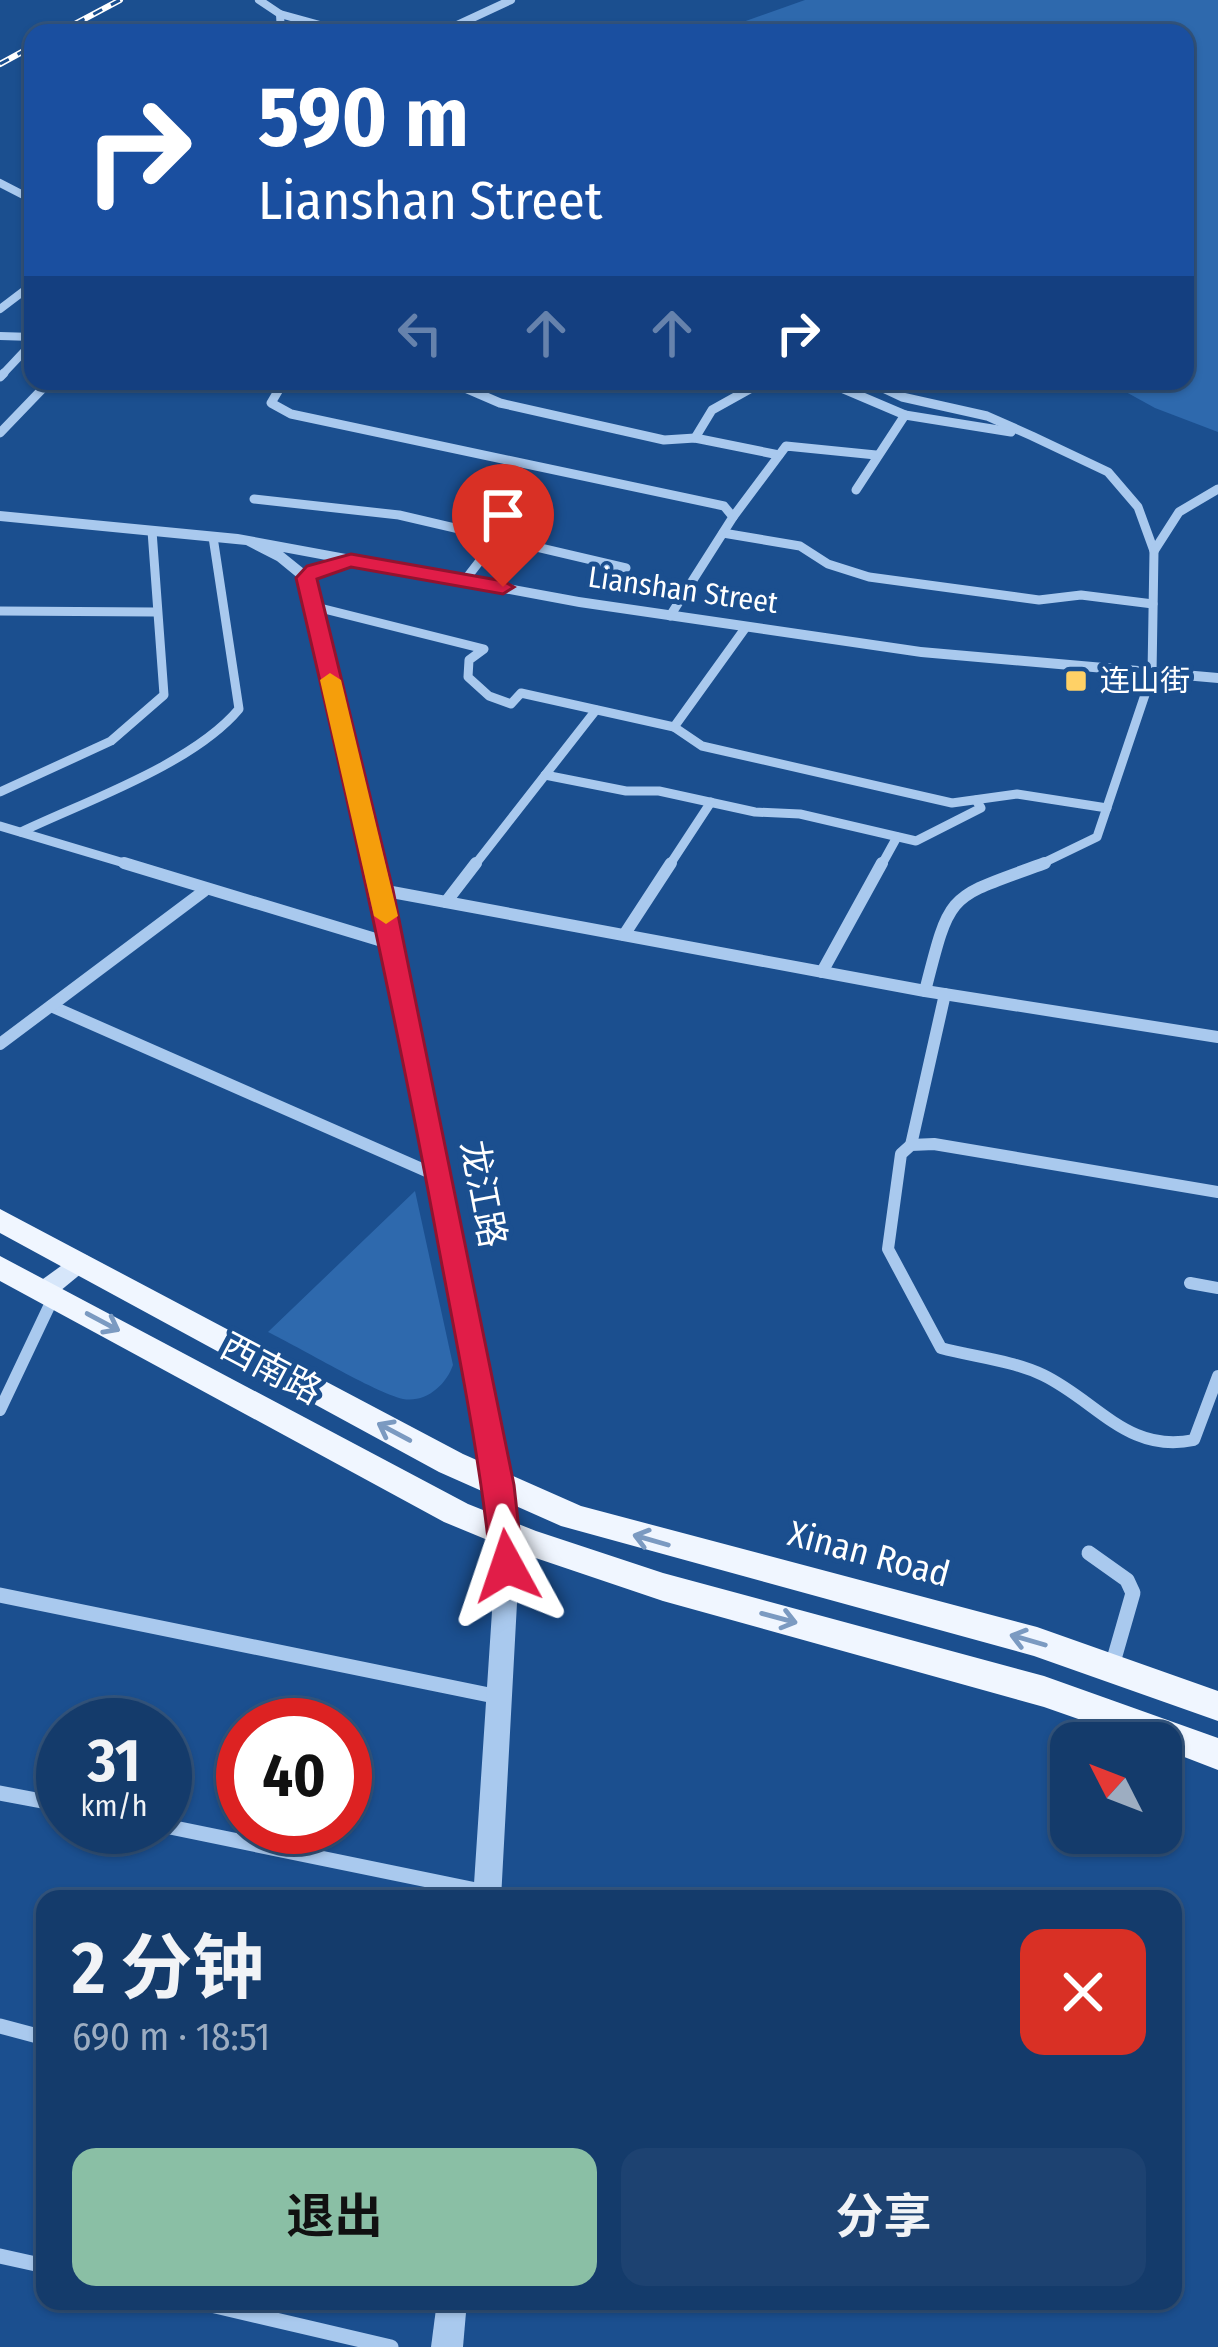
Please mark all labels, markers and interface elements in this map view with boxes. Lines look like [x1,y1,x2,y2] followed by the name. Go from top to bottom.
[258,67,469,168] text: 590 m
[60,72,216,228] icon: right
[258,169,602,233] text: Lianshan Street
[387,300,453,366] icon: left
[513,300,579,366] icon: ahead
[639,300,705,366] icon: ahead
[765,300,831,366] icon: right
[452,464,554,587] pin
[470,482,536,548] icon: arrive
[586,559,780,621] street label: Lianshan Street
[1100,663,1190,699] place label: 连山街
[1063,668,1089,694] marker: 连山街
[451,1137,515,1251] street label: 龙江路
[85,1311,120,1334] one-way arrow
[213,1324,329,1414] street label: 西南路
[377,1420,412,1443] one-way arrow
[444,1503,570,1629] position arrow
[783,1511,955,1597] street label: Xinan Road
[633,1527,671,1549] one-way arrow
[759,1609,797,1631] one-way arrow
[1010,1627,1048,1649] one-way arrow
[216,1698,372,1854] speed limit sign: 40
[1050,1722,1182,1854] north arrow
[1050,1722,1182,1854] map controls
[88,1725,140,1797] text: 31
[81,1788,147,1824] text: km/h
[72,1926,264,2012] text: 2 分钟
[1020,1929,1146,2055] button: close
[72,2014,270,2060] text: 690 m · 18:51
[72,2148,597,2286] button: 退出
[621,2148,1146,2286] button: 分享

